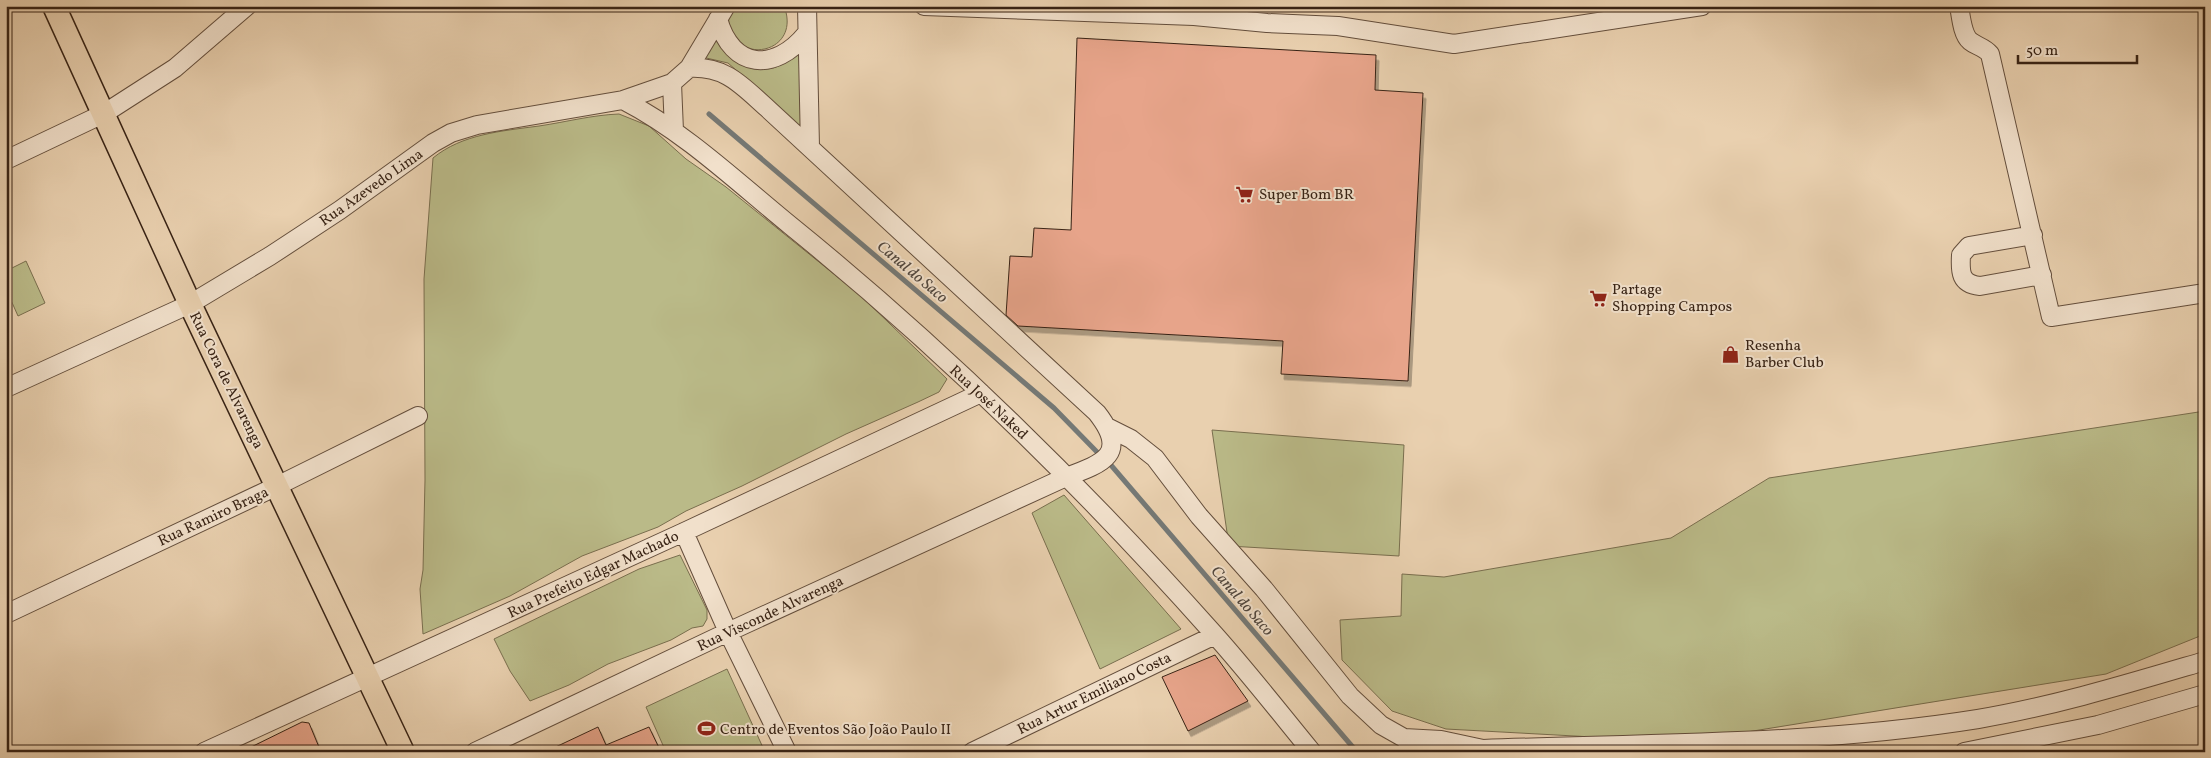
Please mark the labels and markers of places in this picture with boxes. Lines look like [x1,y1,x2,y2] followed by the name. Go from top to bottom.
[1235,184,1255,204] supermarket icon: Super Bom BR
[1259,185,1354,206] place label: Super Bom BR
[1612,280,1732,318] place label: Partage Shopping Campos
[1588,288,1608,308] supermarket icon: Partage Shopping Campos
[1745,336,1824,374] place label: Resenha Barber Club
[1721,344,1741,364] shop icon: Resenha Barber Club
[696,719,716,739] sports icon: Centro de Eventos São João Paulo II
[720,720,951,741] place label: Centro de Eventos São João Paulo II

